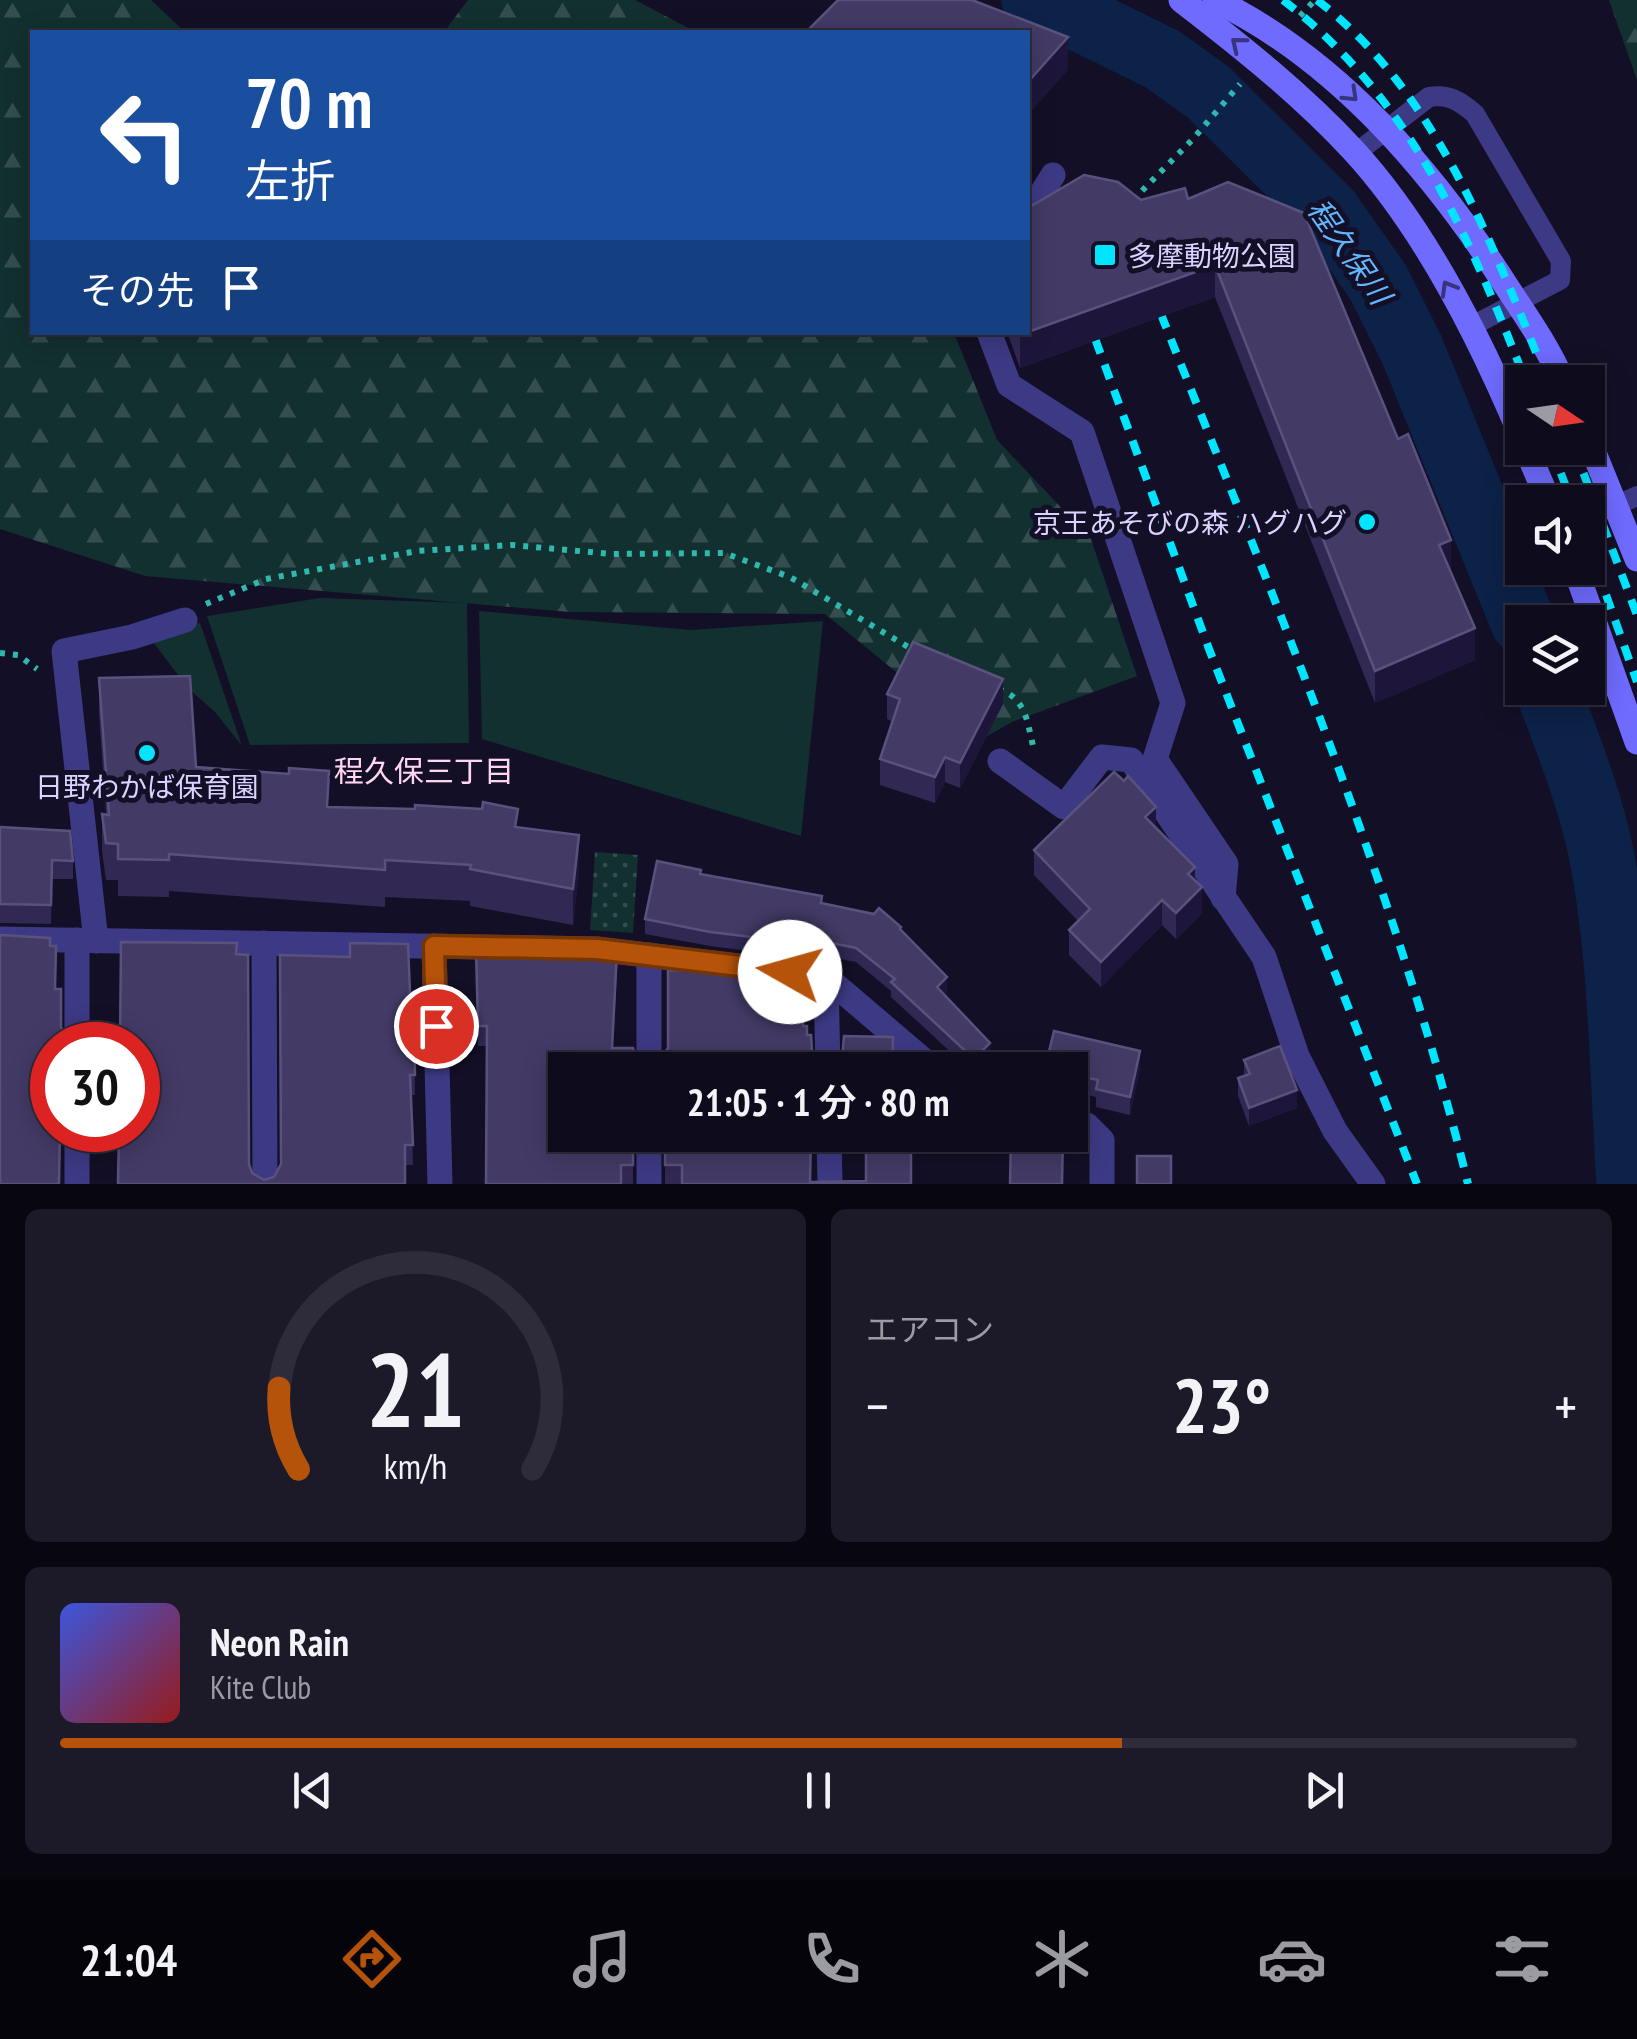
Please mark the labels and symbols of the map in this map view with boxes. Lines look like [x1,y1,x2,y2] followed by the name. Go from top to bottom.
[1231,38,1249,56] one-way arrow
[1340,83,1358,101] one-way arrow
[1300,191,1402,314] water label: 程久保川
[1128,237,1296,274] place label: 多摩動物公園
[1092,242,1118,268] marker: 多摩動物公園
[1441,281,1461,299] one-way arrow
[1505,365,1605,465] north arrow
[1033,504,1347,541] place label: 京王あそびの森 ハグハグ
[1356,511,1378,533] marker: 京王あそびの森 ハグハグ
[136,742,158,764] marker: 日野わかば保育園
[334,751,514,790] district label: 程久保三丁目
[35,768,259,805] place label: 日野わかば保育園
[738,920,842,1024] position arrow
[394,984,479,1069] pin
[30,1022,160,1152] speed limit sign: 30

